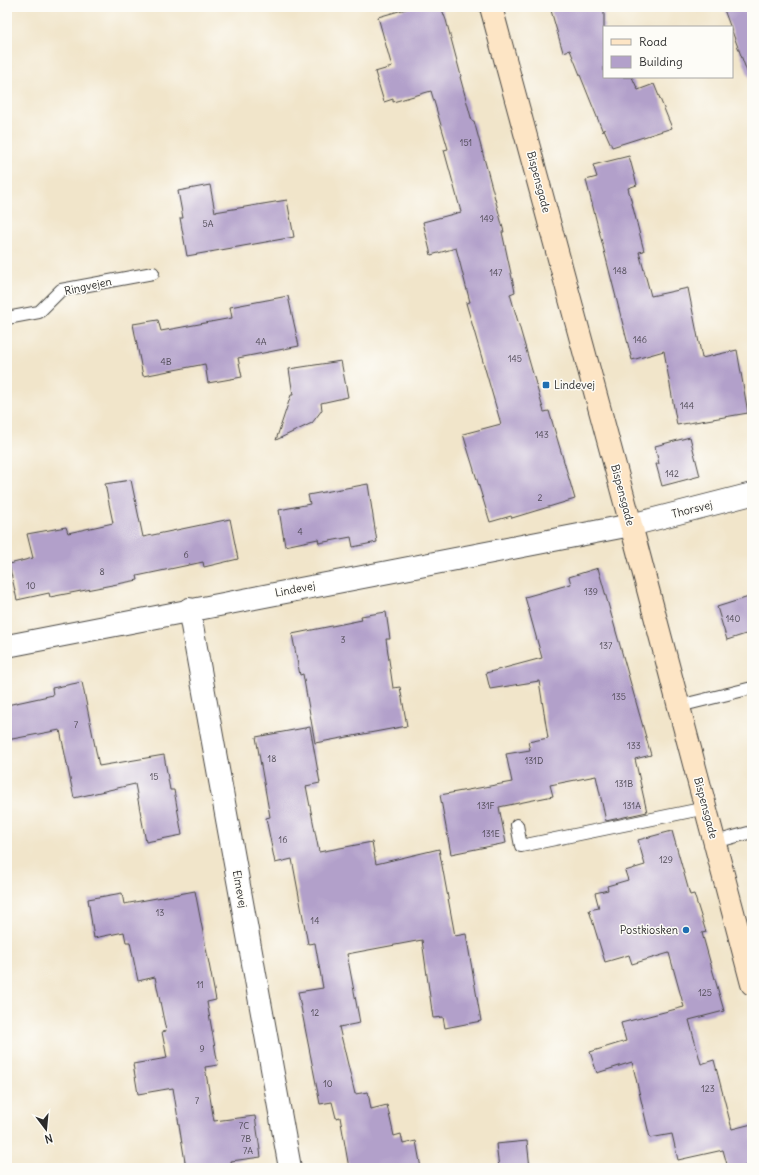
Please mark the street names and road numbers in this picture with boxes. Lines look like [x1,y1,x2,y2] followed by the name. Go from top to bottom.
[524,150,554,214] street label: Bispensgade
[63,274,113,298] street label: Ringvejen
[608,463,638,527] street label: Bispensgade
[670,497,714,521] street label: Thorsvej
[274,578,316,600] street label: Lindevej
[691,776,721,840] street label: Bispensgade
[230,869,250,909] street label: Elmevej

